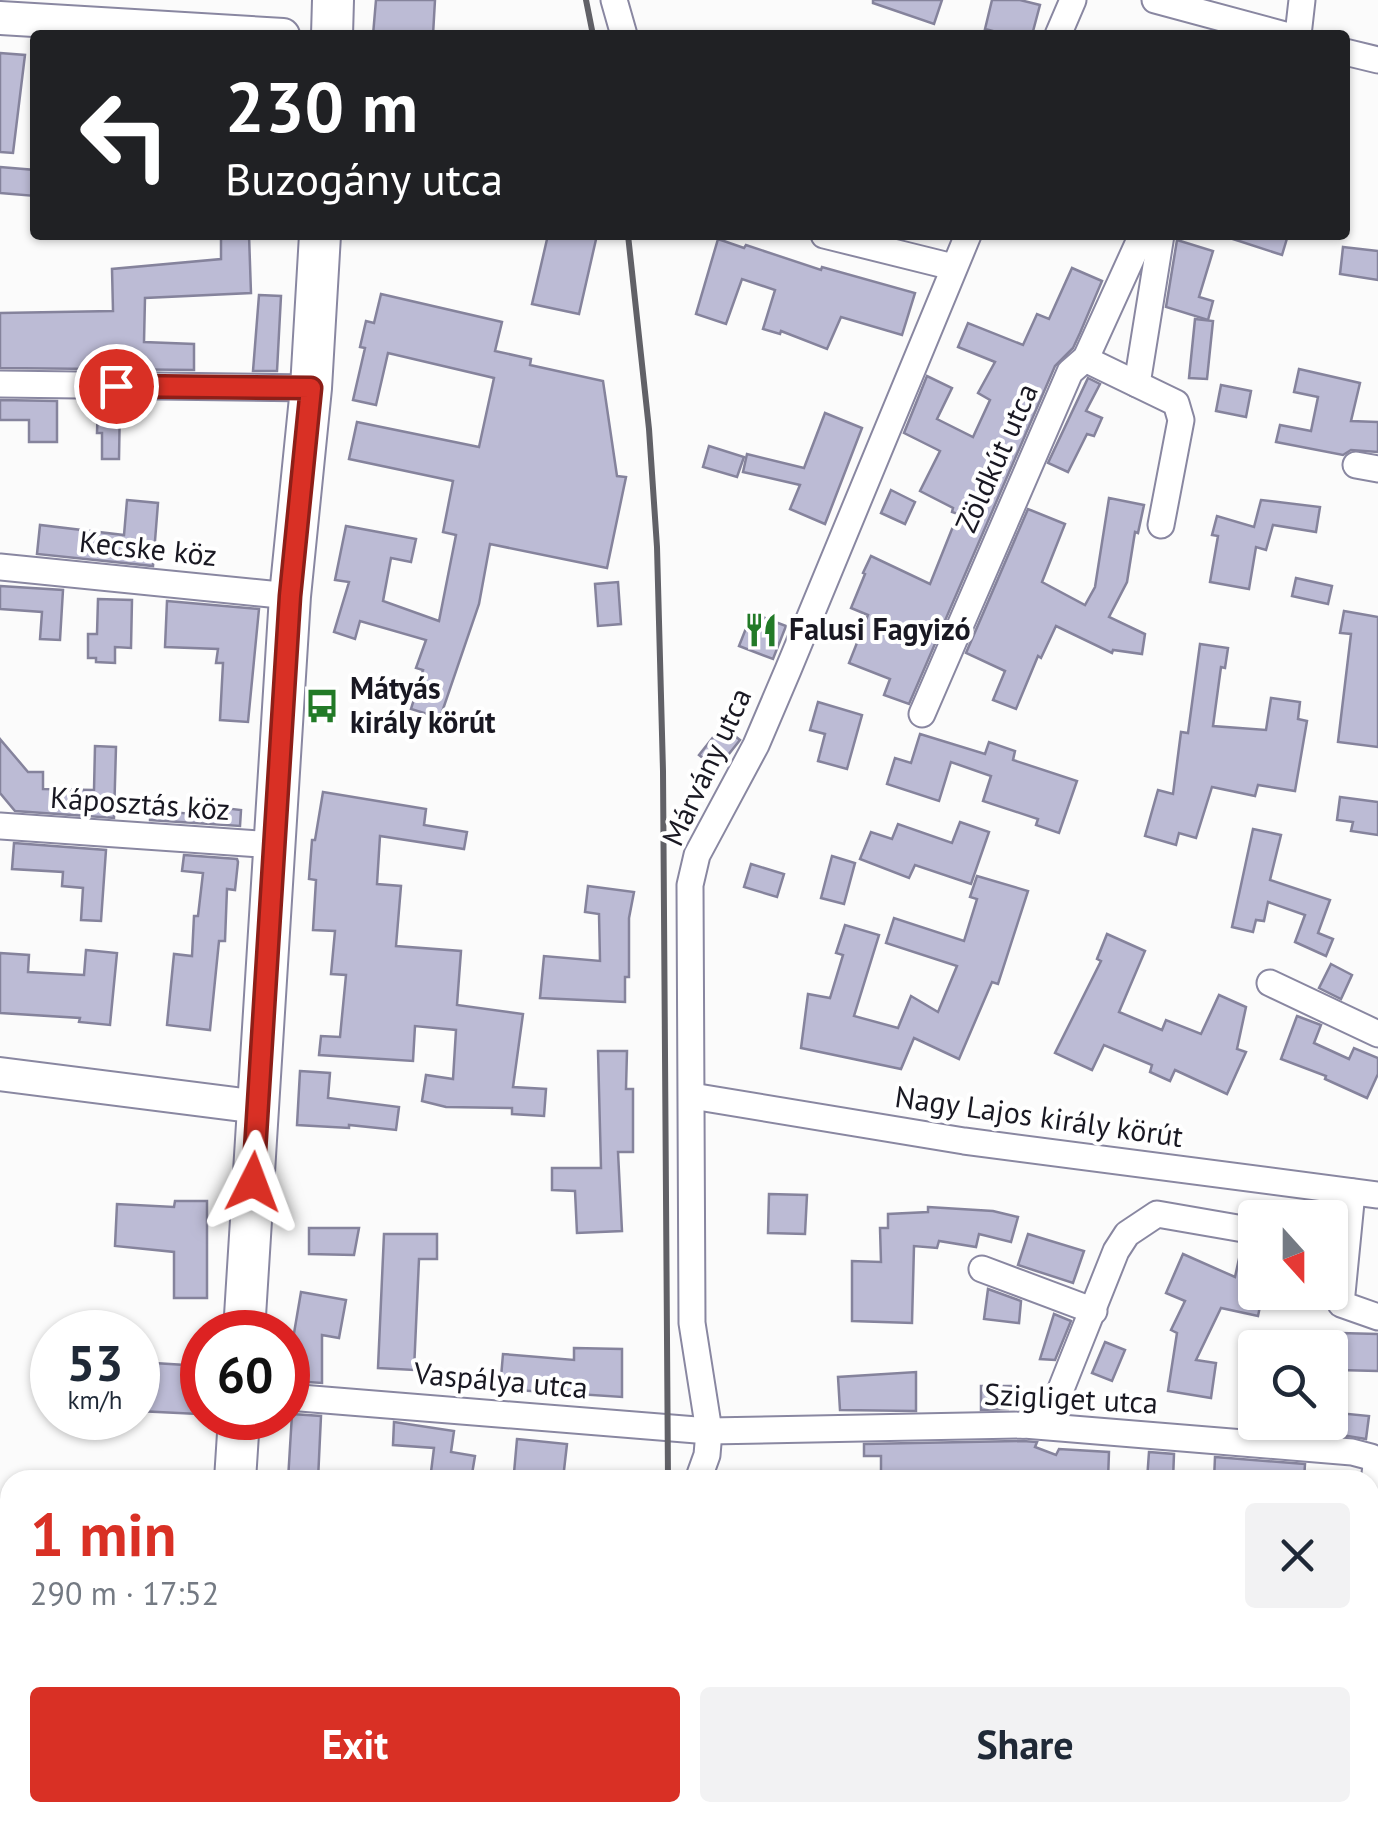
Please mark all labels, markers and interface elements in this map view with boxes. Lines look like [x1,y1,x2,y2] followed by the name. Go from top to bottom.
[225,61,418,151] text: 230 m
[60,70,190,200] icon: left
[225,149,503,207] text: Buzogány utca
[74,344,159,429] pin
[89,359,144,414] icon: arrive
[945,377,1046,538] street label: Zöldkút utca
[77,521,219,574] street label: Kecske köz
[789,609,971,648] place label: Falusi Fagyizó
[742,611,780,649] restaurant icon: Falusi Fagyizó
[350,668,496,741] place label: Mátyás király körút
[652,681,759,852] street label: Márvány utca
[303,687,341,725] bus stop icon: Mátyás király körút
[49,777,231,828] street label: Káposztás köz
[893,1076,1186,1155] street label: Nagy Lajos király körút
[201,1130,305,1234] position arrow
[1238,1200,1348,1310] north arrow
[1238,1200,1348,1440] map controls
[180,1310,310,1440] speed limit sign: 60
[67,1330,123,1395] text: 53
[1238,1330,1348,1440] button: search
[412,1352,590,1407] street label: Vaspálya utca
[983,1373,1159,1422] street label: Szigliget utca
[68,1384,122,1416] text: km/h
[30,1495,176,1573] text: 1 min
[1245,1503,1350,1608] button: close
[30,1572,219,1614] text: 290 m · 17:52
[30,1687,680,1802] button: Exit
[700,1687,1350,1802] button: Share

